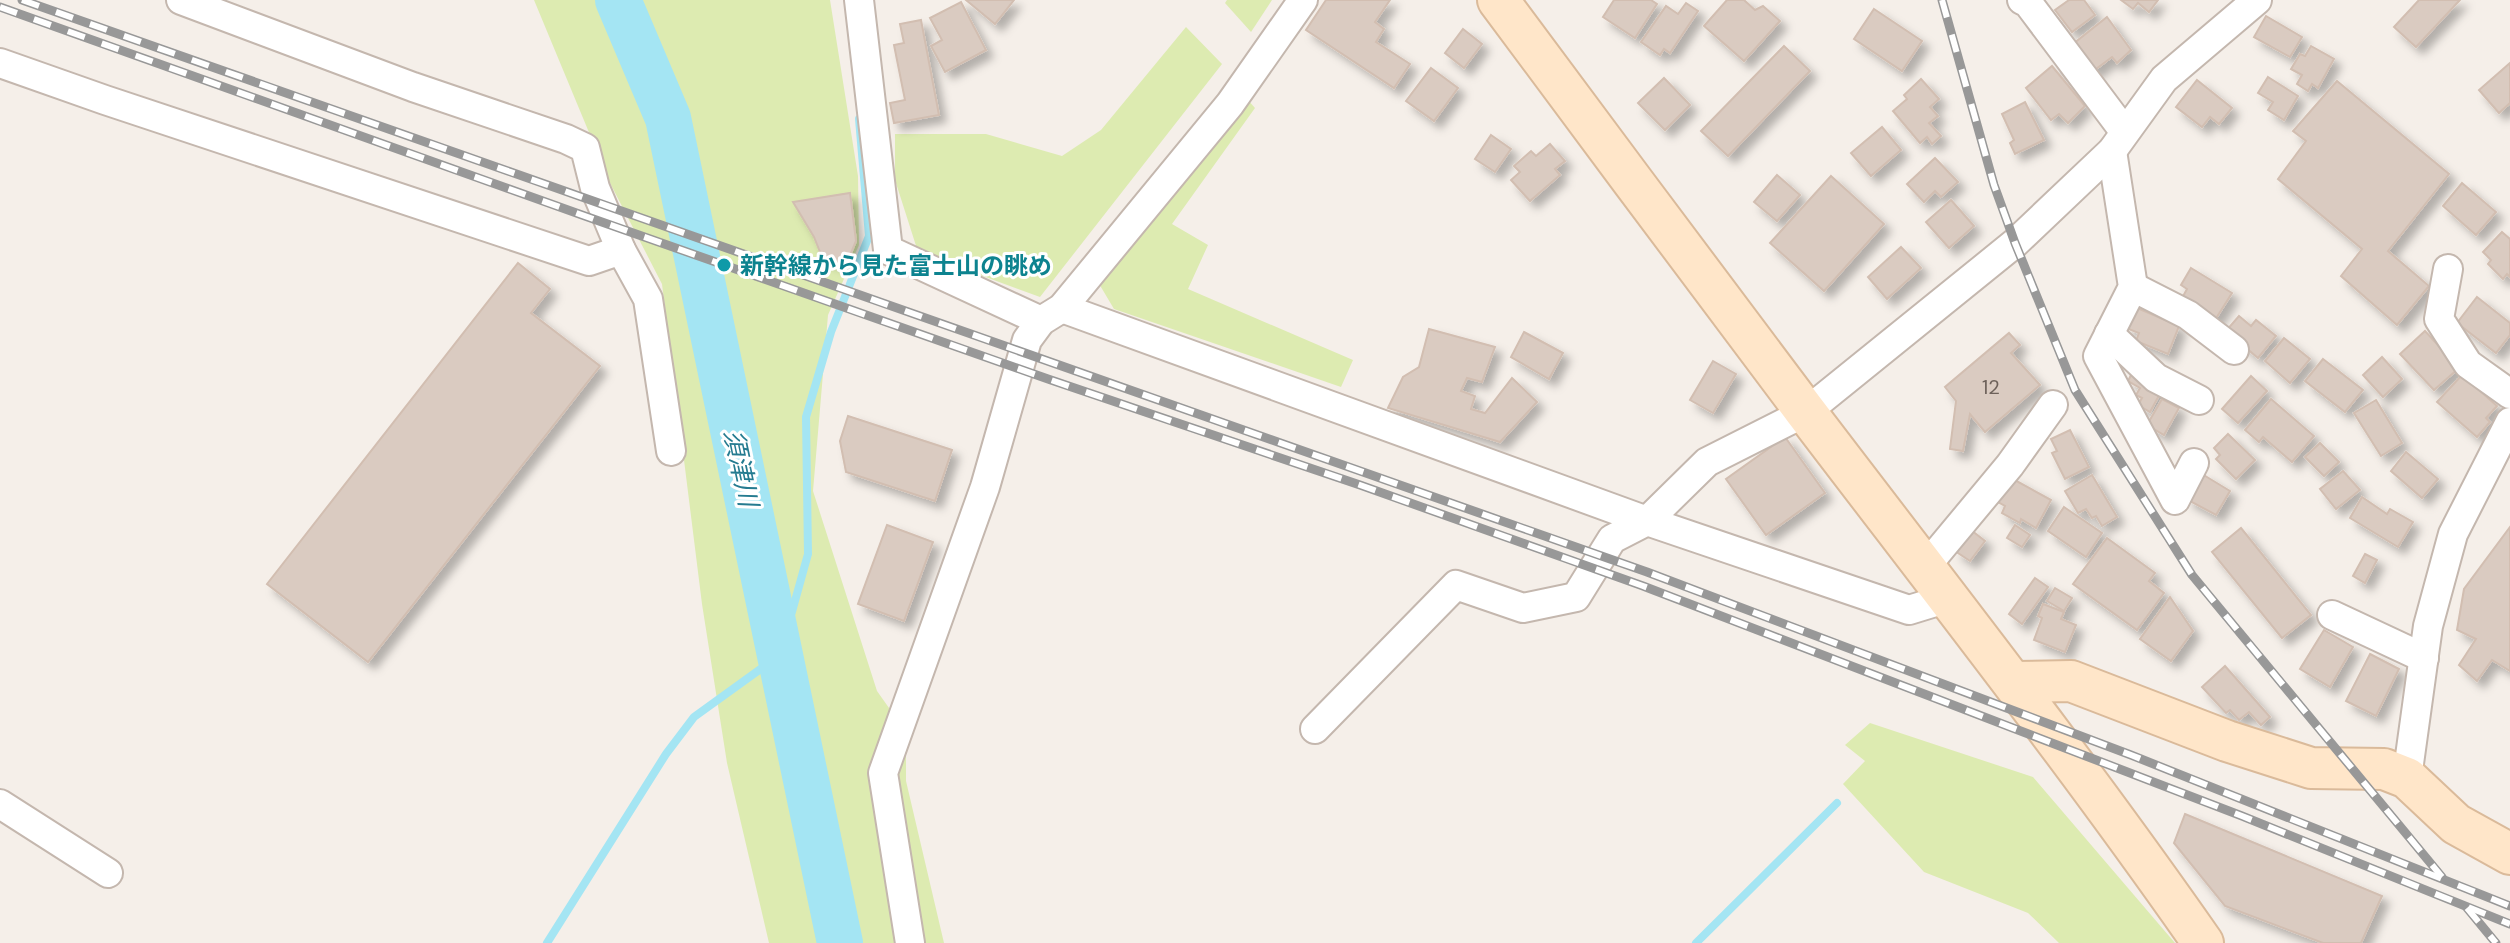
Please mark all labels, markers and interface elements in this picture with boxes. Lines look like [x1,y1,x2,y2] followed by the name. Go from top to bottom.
[740,250,1052,281] place label: 新幹線から見た富士山の眺め
[715,256,733,274] marker: 新幹線から見た富士山の眺め
[1982,374,2000,400] house number: 12
[716,426,766,513] water label: 須津川

